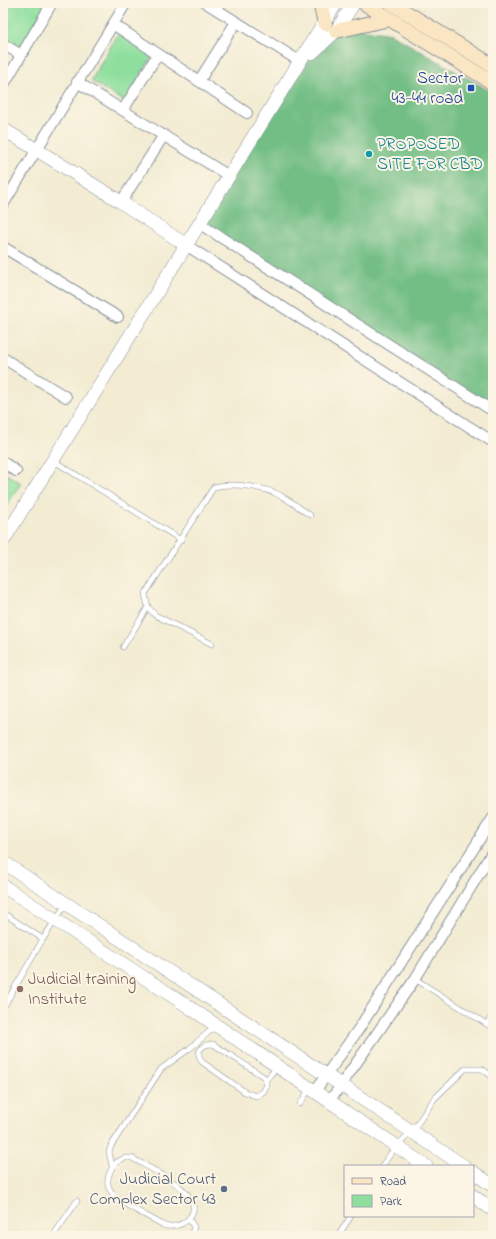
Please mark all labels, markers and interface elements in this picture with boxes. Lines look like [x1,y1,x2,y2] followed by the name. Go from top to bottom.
[391,66,464,111] place label: Sector 43-44 road
[466,83,476,93] marker: Sector 43-44 road
[377,132,483,177] place label: PROPOSED SITE FOR CBD
[364,149,374,159] marker: PROPOSED SITE FOR CBD
[28,967,136,1012] place label: Judicial training Institute
[15,984,25,994] marker: Judicial training Institute
[344,1165,474,1217] legend
[89,1167,216,1212] place label: Judicial Court Complex Sector 43
[380,1173,406,1191] text: Road
[219,1184,229,1194] marker: Judicial Court Complex Sector 43
[380,1193,402,1211] text: Park

